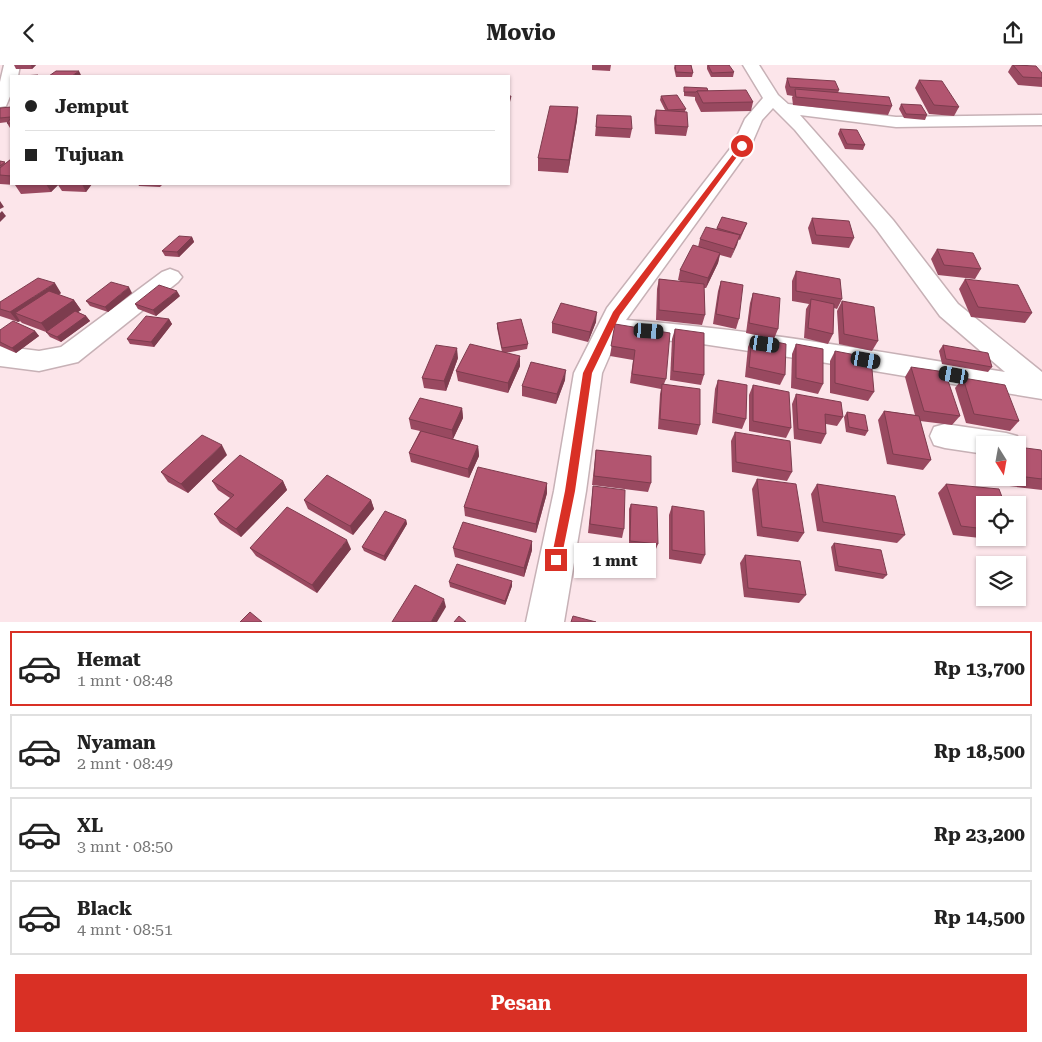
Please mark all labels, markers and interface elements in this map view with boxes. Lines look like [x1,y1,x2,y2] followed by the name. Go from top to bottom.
[15,19,43,47] icon: back
[999,19,1027,47] icon: share
[486,20,556,45] text: Movio
[55,95,129,118] text: Jemput
[731,135,753,157] route start
[55,143,124,166] text: Tujuan
[633,322,664,340] car
[749,334,780,354] car
[849,350,882,370] car
[937,365,970,385] car
[976,436,1026,486] north arrow
[976,436,1026,606] map controls
[976,496,1026,546] button: locate
[574,543,656,577] callout: 1 mnt
[545,549,567,571] route end
[592,551,638,570] text: 1 mnt
[976,556,1026,606] button: layers
[17,646,62,691] icon: car
[77,648,141,671] text: Hemat
[934,657,1025,680] text: Rp 13,700
[77,671,173,690] text: 1 mnt · 08:48
[17,729,62,774] icon: car
[77,731,156,754] text: Nyaman
[934,740,1025,763] text: Rp 18,500
[77,754,173,773] text: 2 mnt · 08:49
[17,812,62,857] icon: car
[77,814,103,837] text: XL
[934,823,1025,846] text: Rp 23,200
[77,837,173,856] text: 3 mnt · 08:50
[17,895,62,940] icon: car
[77,897,132,920] text: Black
[934,906,1025,929] text: Rp 14,500
[77,920,173,939] text: 4 mnt · 08:51
[15,974,1027,1032] button: Pesan

